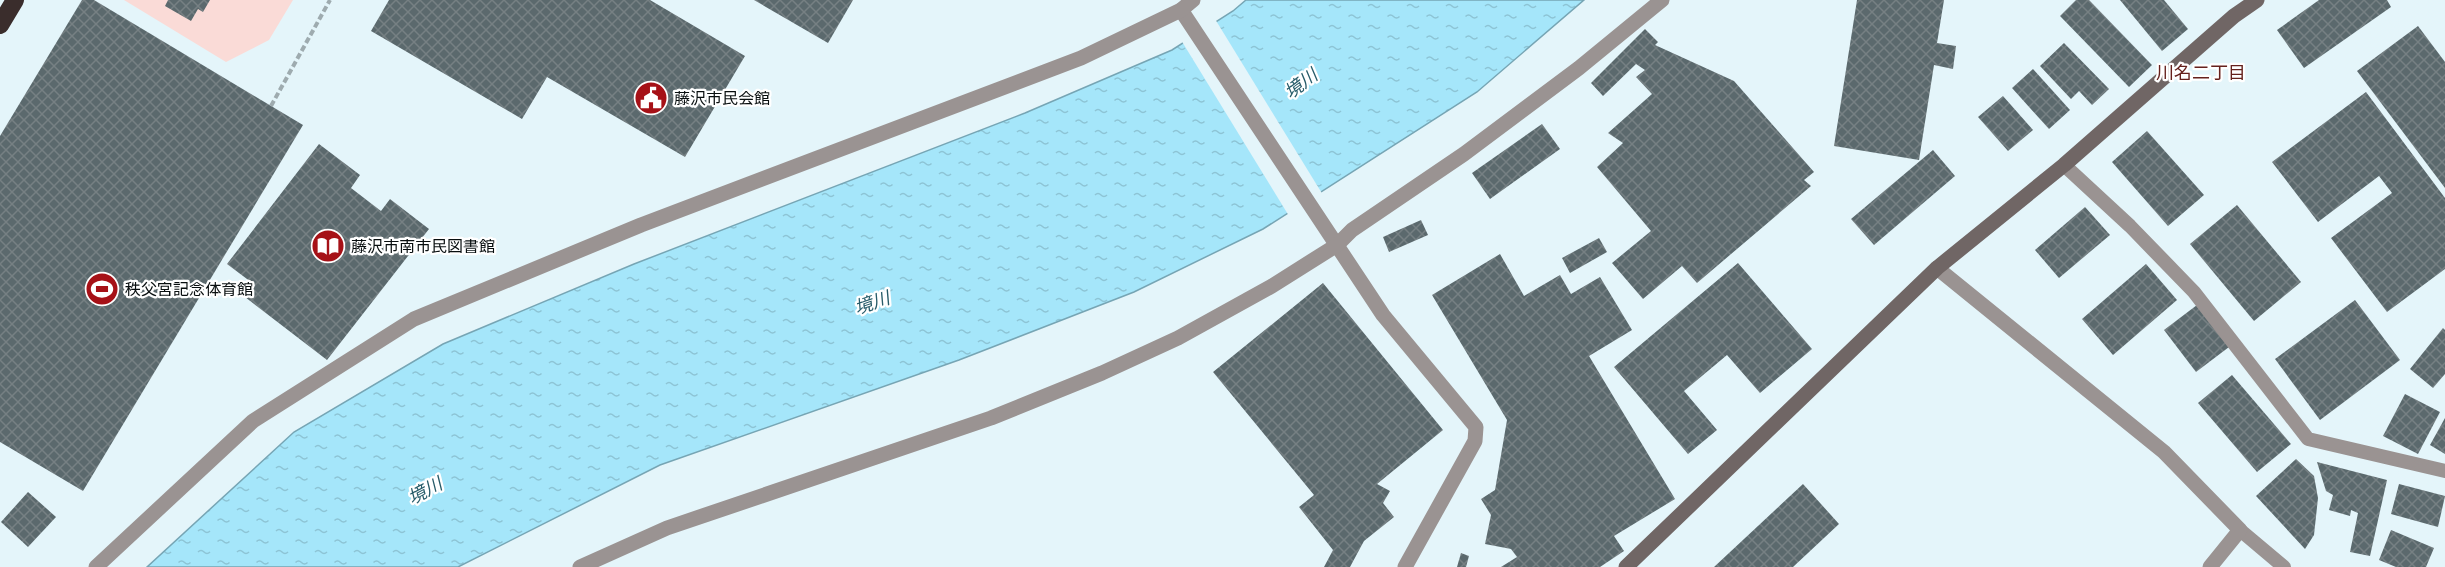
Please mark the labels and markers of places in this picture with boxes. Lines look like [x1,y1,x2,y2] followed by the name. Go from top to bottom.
[633,80,669,116] public building icon: 藤沢市民会館
[674,87,770,109] place label: 藤沢市民会館
[310,228,346,264] library icon: 藤沢市南市民図書館
[351,235,495,257] place label: 藤沢市南市民図書館
[84,271,120,307] sports icon: 秩父宮記念体育館
[125,278,253,300] place label: 秩父宮記念体育館

